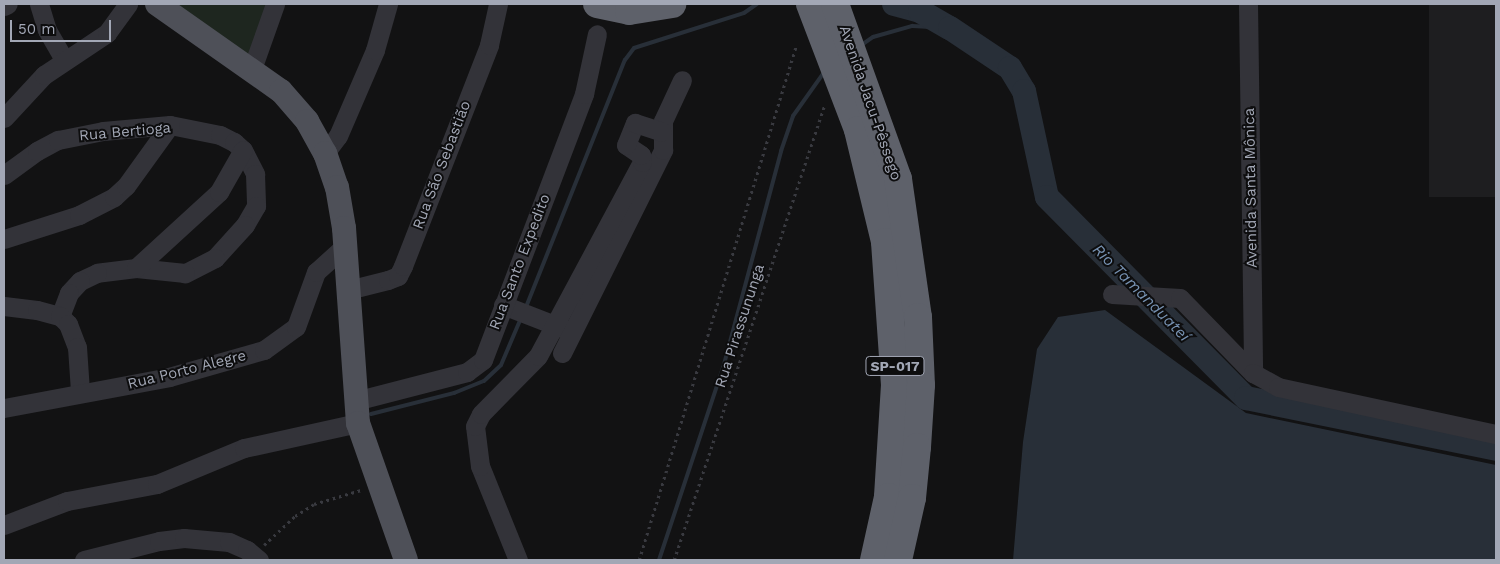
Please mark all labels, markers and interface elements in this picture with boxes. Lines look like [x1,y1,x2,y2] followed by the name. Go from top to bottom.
[12,10,114,42] scale bar
[18,20,55,38] text: 50 m
[835,23,905,183] street label: Avenida Jacu-Pêssego
[409,98,475,232] street label: Rua São Sebastião
[1241,107,1261,269] street label: Avenida Santa Mônica
[78,119,172,145] street label: Rua Bertioga
[486,191,554,333] street label: Rua Santo Expedito
[1088,240,1194,346] water label: Rio Tamanduateí
[711,262,769,390] street label: Rua Pirassununga
[125,346,249,394] street label: Rua Porto Alegre
[865,354,925,378] road number: SP-017

